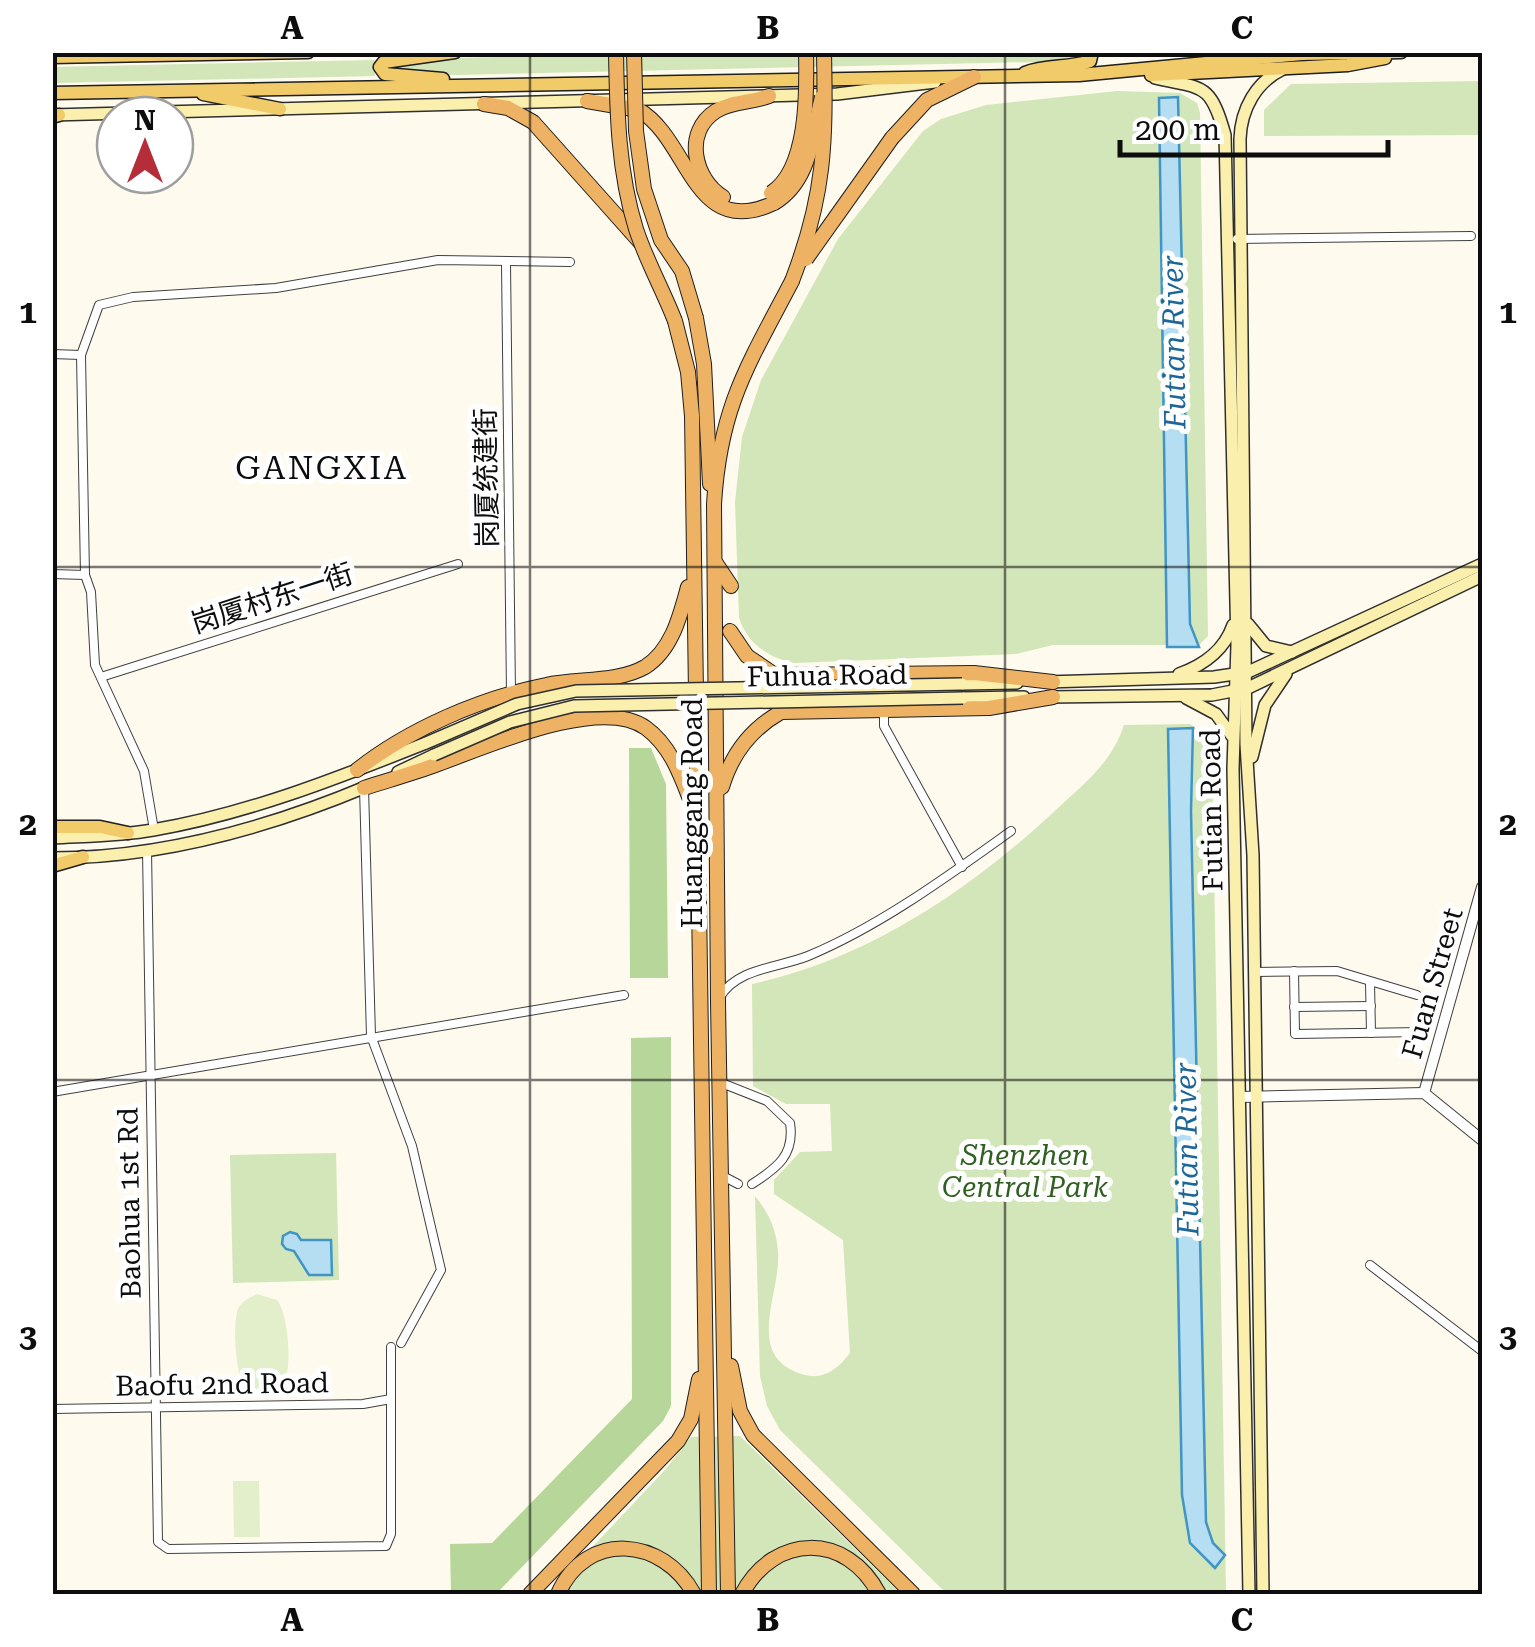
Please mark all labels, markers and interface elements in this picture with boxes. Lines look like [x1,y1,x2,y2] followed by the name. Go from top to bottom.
[280,9,304,47] text: A
[756,9,780,47] text: B
[1231,9,1253,47] text: C
[95,95,195,195] north arrow
[1120,95,1388,157] scale bar
[134,104,156,137] text: N
[1135,112,1220,147] text: 200 m
[1154,254,1193,430] water label: Futian River
[19,293,37,331] text: 1
[1499,293,1517,331] text: 1
[469,408,504,548] street label: 岗厦统建街
[235,449,409,487] district label: GANGXIA
[187,557,357,640] street label: 岗厦村东一街
[746,658,908,693] street label: Fuhua Road
[676,698,709,928] street label: Huanggang Road
[1194,728,1229,892] street label: Futian Road
[19,805,37,843] text: 2
[1499,805,1517,843] text: 2
[1395,904,1470,1062] street label: Fuan Street
[1167,1061,1206,1237] water label: Futian River
[111,1107,148,1299] street label: Baohua 1st Rd
[942,1139,1109,1204] park label: Shenzhen Central Park
[19,1317,37,1355] text: 3
[1499,1317,1517,1355] text: 3
[115,1366,329,1403] street label: Baofu 2nd Road
[280,1601,304,1639] text: A
[756,1601,780,1639] text: B
[1231,1601,1253,1639] text: C

